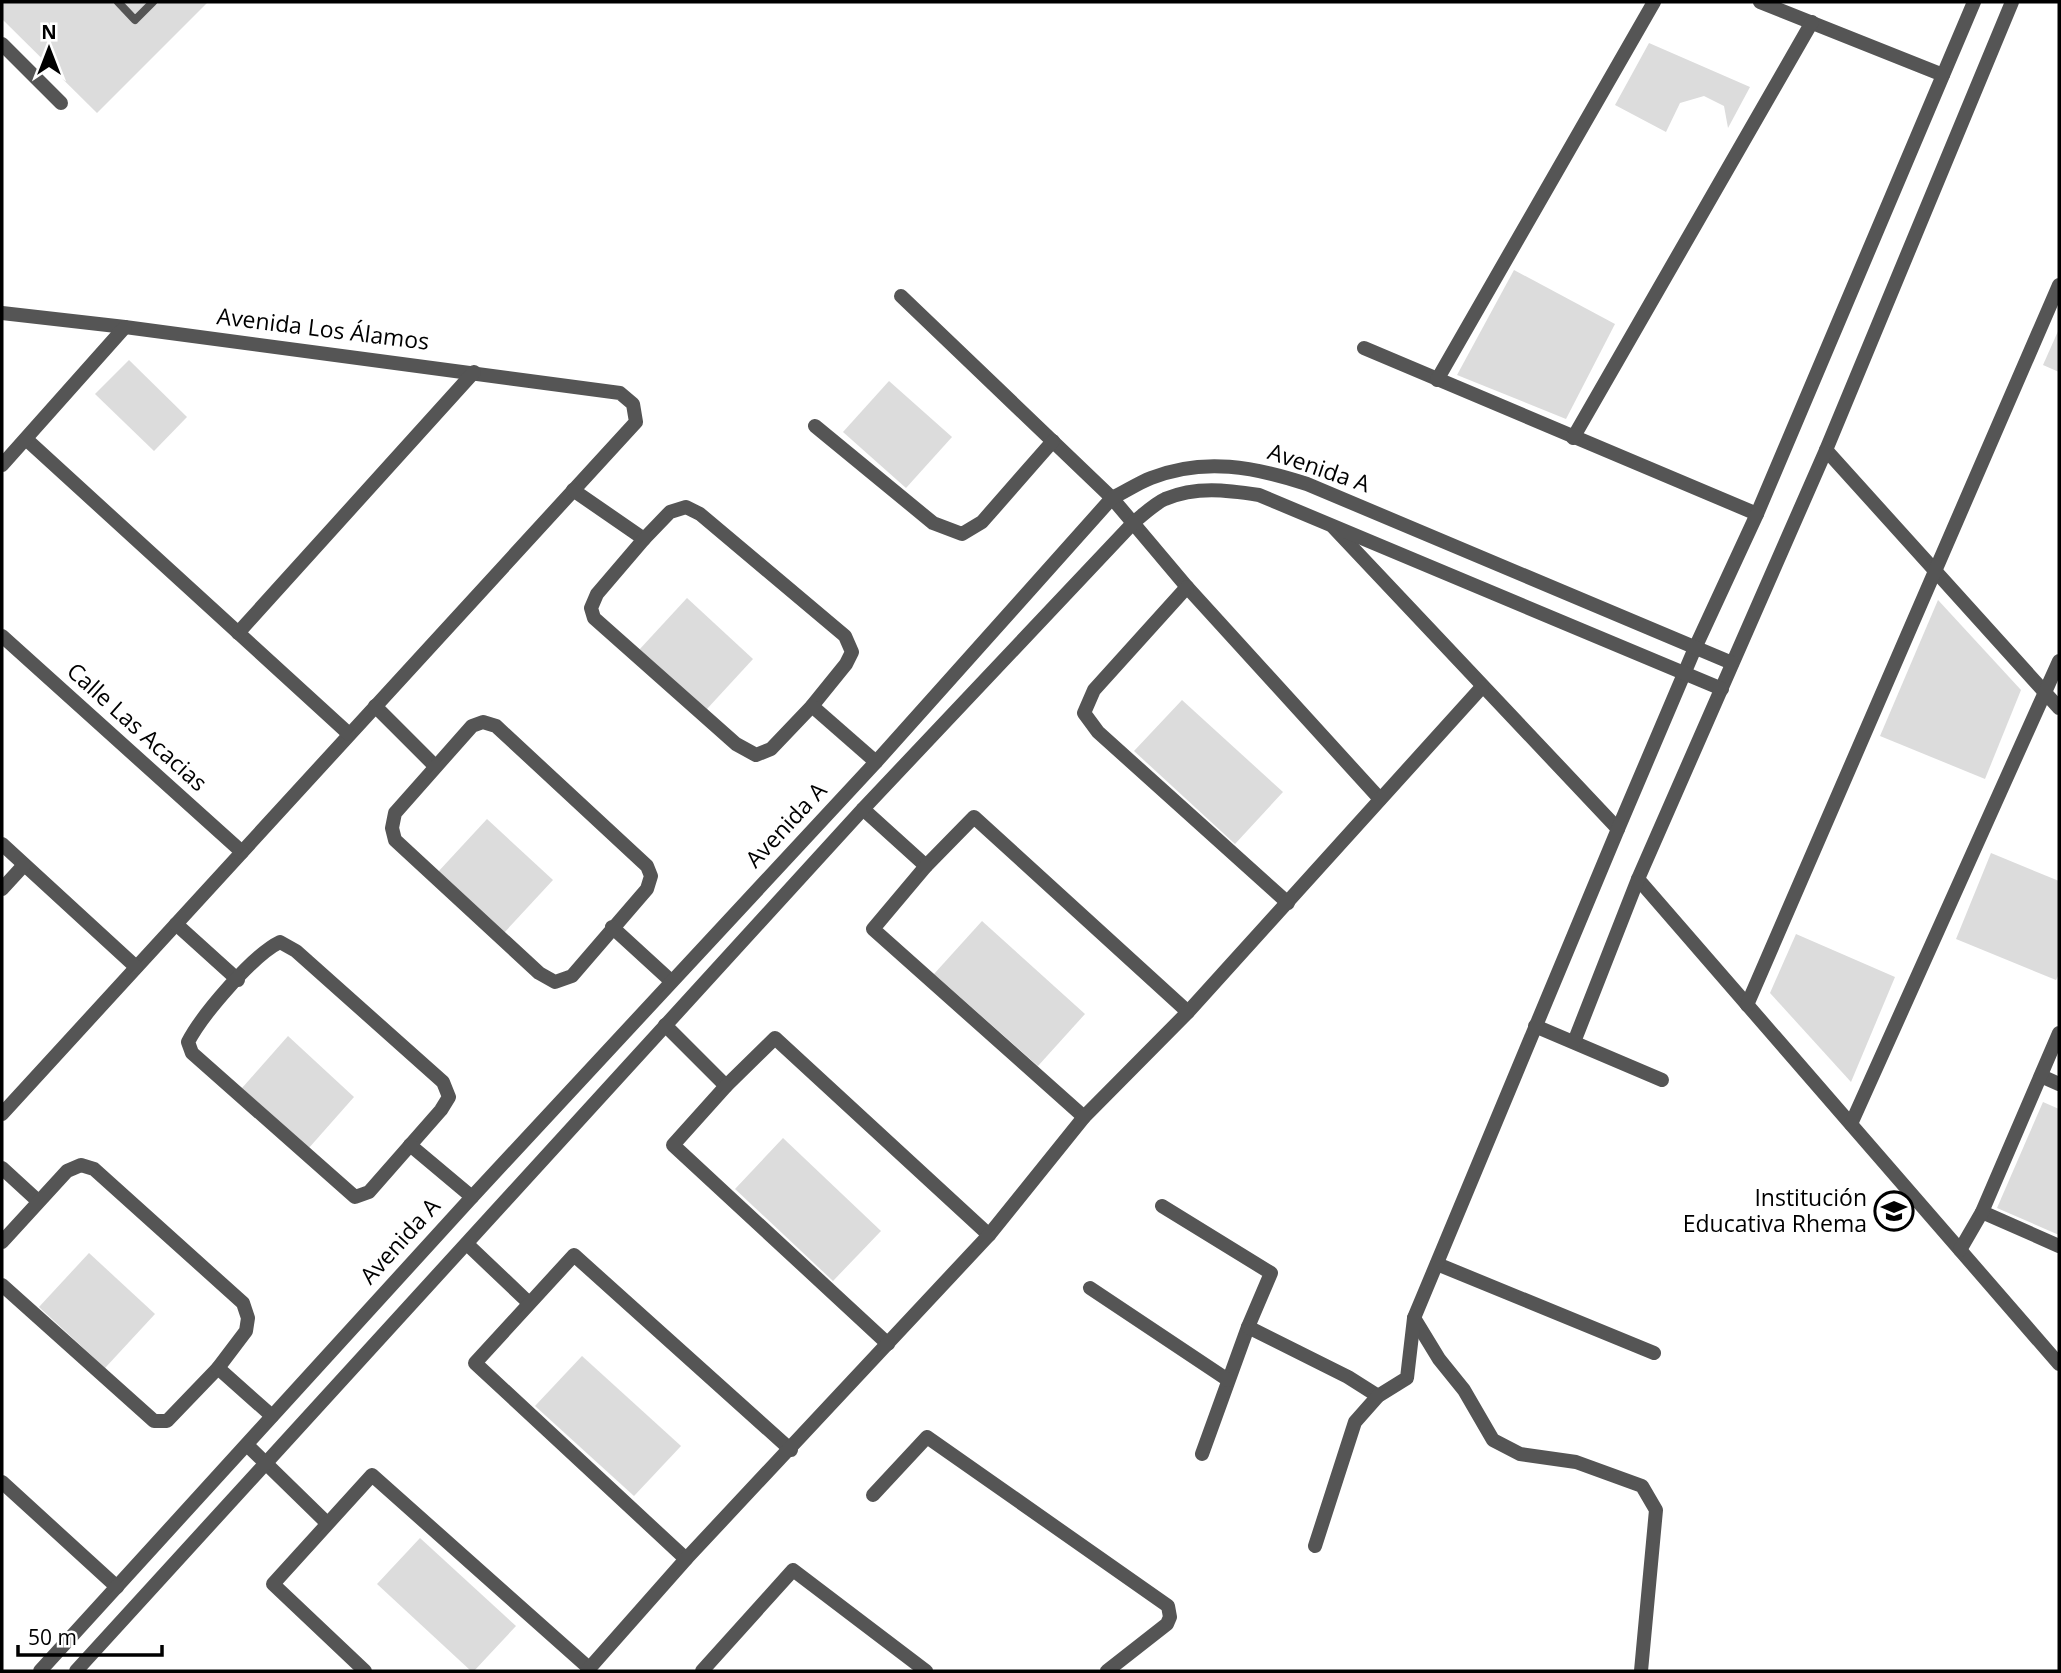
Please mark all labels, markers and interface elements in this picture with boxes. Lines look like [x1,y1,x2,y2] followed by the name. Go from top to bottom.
[14,14,84,84] north arrow
[41,19,57,45] text: N
[215,299,431,357] street label: Avenida Los Álamos
[1264,435,1375,500] street label: Avenida A
[61,655,215,798] street label: Calle Las Acacias
[737,774,834,874] street label: Avenida A
[1683,1181,1867,1239] place label: Institución Educativa Rhema
[352,1190,447,1291] street label: Avenida A
[1873,1190,1915,1232] school or university icon: Institución Educativa Rhema
[18,1614,161,1658] scale bar
[28,1623,77,1651] text: 50 m

